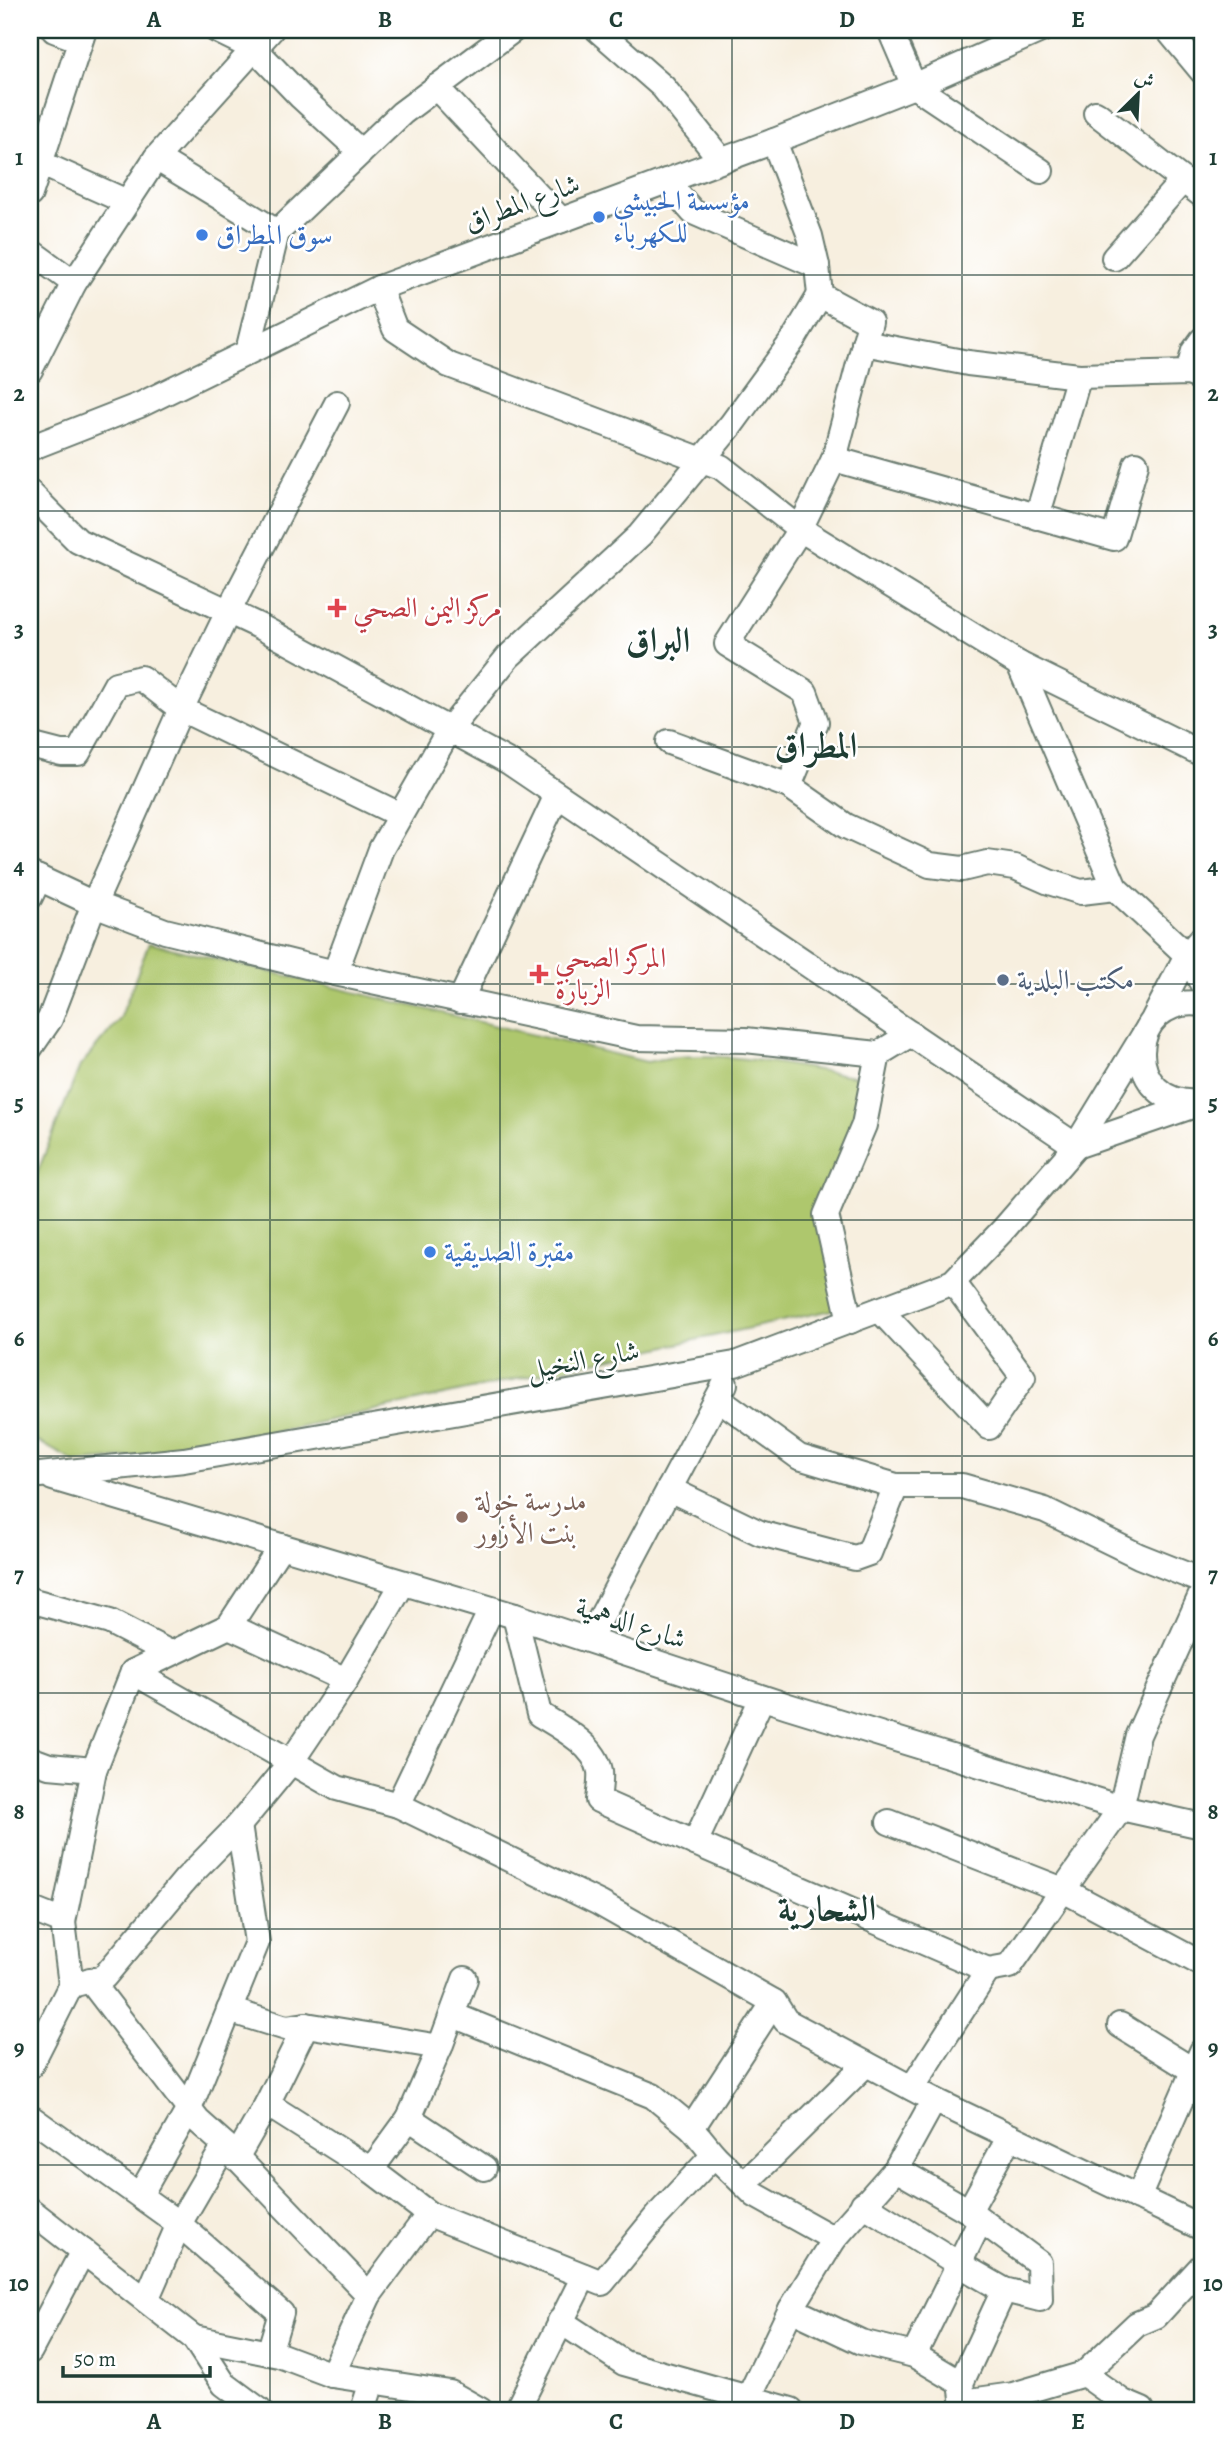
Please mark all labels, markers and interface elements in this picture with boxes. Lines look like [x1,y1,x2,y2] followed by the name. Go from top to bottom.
[146,4,162,35] text: A
[378,4,392,35] text: B
[609,4,623,35] text: C
[839,4,855,35] text: D
[1071,4,1085,35] text: E
[1102,60,1172,130] north arrow
[1131,64,1158,95] text: ش
[15,142,23,173] text: 1
[1209,142,1217,173] text: 1
[459,165,586,245] street label: شارع المطراق
[613,182,750,252] place label: مؤسسة الحبيشي للكهرباء
[591,209,607,225] marker: مؤسسة الحبيشي للكهرباء
[216,216,333,254] place label: سوق المطراق
[194,227,210,243] marker: سوق المطراق
[13,378,25,409] text: 2
[1207,378,1219,409] text: 2
[353,589,502,634] place label: مركز اليمن الصحي
[327,598,347,618] marker: مركز اليمن الصحي
[14,614,24,645] text: 3
[1208,614,1218,645] text: 3
[626,616,690,664] district label: البراق
[775,721,857,769] district label: المطراق
[14,851,25,882] text: 4
[1208,851,1219,882] text: 4
[555,939,666,1009] place label: المركز الصحي الزبارة
[1017,961,1134,999] place label: مكتب البلدية
[529,964,549,984] marker: المركز الصحي الزبارة
[995,972,1011,988] marker: مكتب البلدية
[14,1087,24,1118] text: 5
[1208,1087,1218,1118] text: 5
[444,1233,574,1271] place label: مقبرة الصديقية
[422,1244,438,1260] marker: مقبرة الصديقية
[14,1323,25,1354] text: 6
[1208,1323,1219,1354] text: 6
[524,1331,643,1393] street label: شارع النخيل
[473,1482,587,1552] place label: مدرسة خولة بنت الأزور
[454,1509,470,1525] marker: مدرسة خولة بنت الأزور
[14,1559,24,1590] text: 7
[1208,1559,1218,1590] text: 7
[570,1587,691,1662] street label: شارع الدهمية
[13,1796,25,1827] text: 8
[1207,1796,1219,1827] text: 8
[778,1884,876,1932] district label: الشحارية
[14,2032,24,2063] text: 9
[1208,2032,1218,2063] text: 9
[9,2268,29,2299] text: 10
[1203,2268,1223,2299] text: 10
[63,2335,210,2379] scale bar
[74,2345,116,2373] text: 50 m
[146,2406,162,2437] text: A
[378,2406,392,2437] text: B
[609,2406,623,2437] text: C
[839,2406,855,2437] text: D
[1071,2406,1085,2437] text: E

